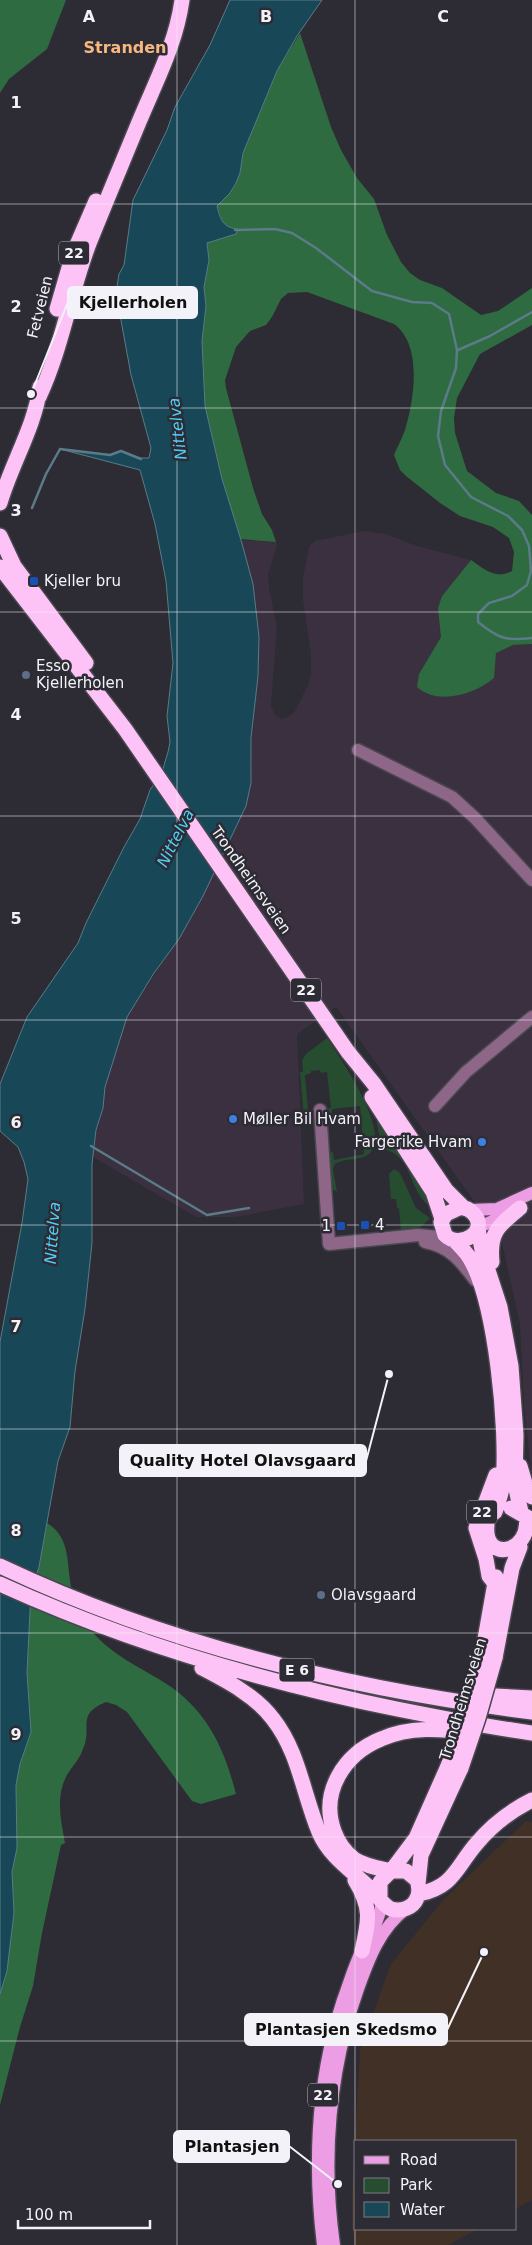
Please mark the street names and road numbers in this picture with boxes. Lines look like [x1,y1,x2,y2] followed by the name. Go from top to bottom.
[59,242,89,264] road number: 22
[24,274,56,340] street label: Fetveien
[207,822,295,937] street label: Trondheimsveien
[291,978,321,1002] road number: 22
[467,1500,497,1524] road number: 22
[435,1635,490,1763] street label: Trondheimsveien
[280,1658,314,1682] road number: E 6
[308,2084,338,2106] road number: 22

